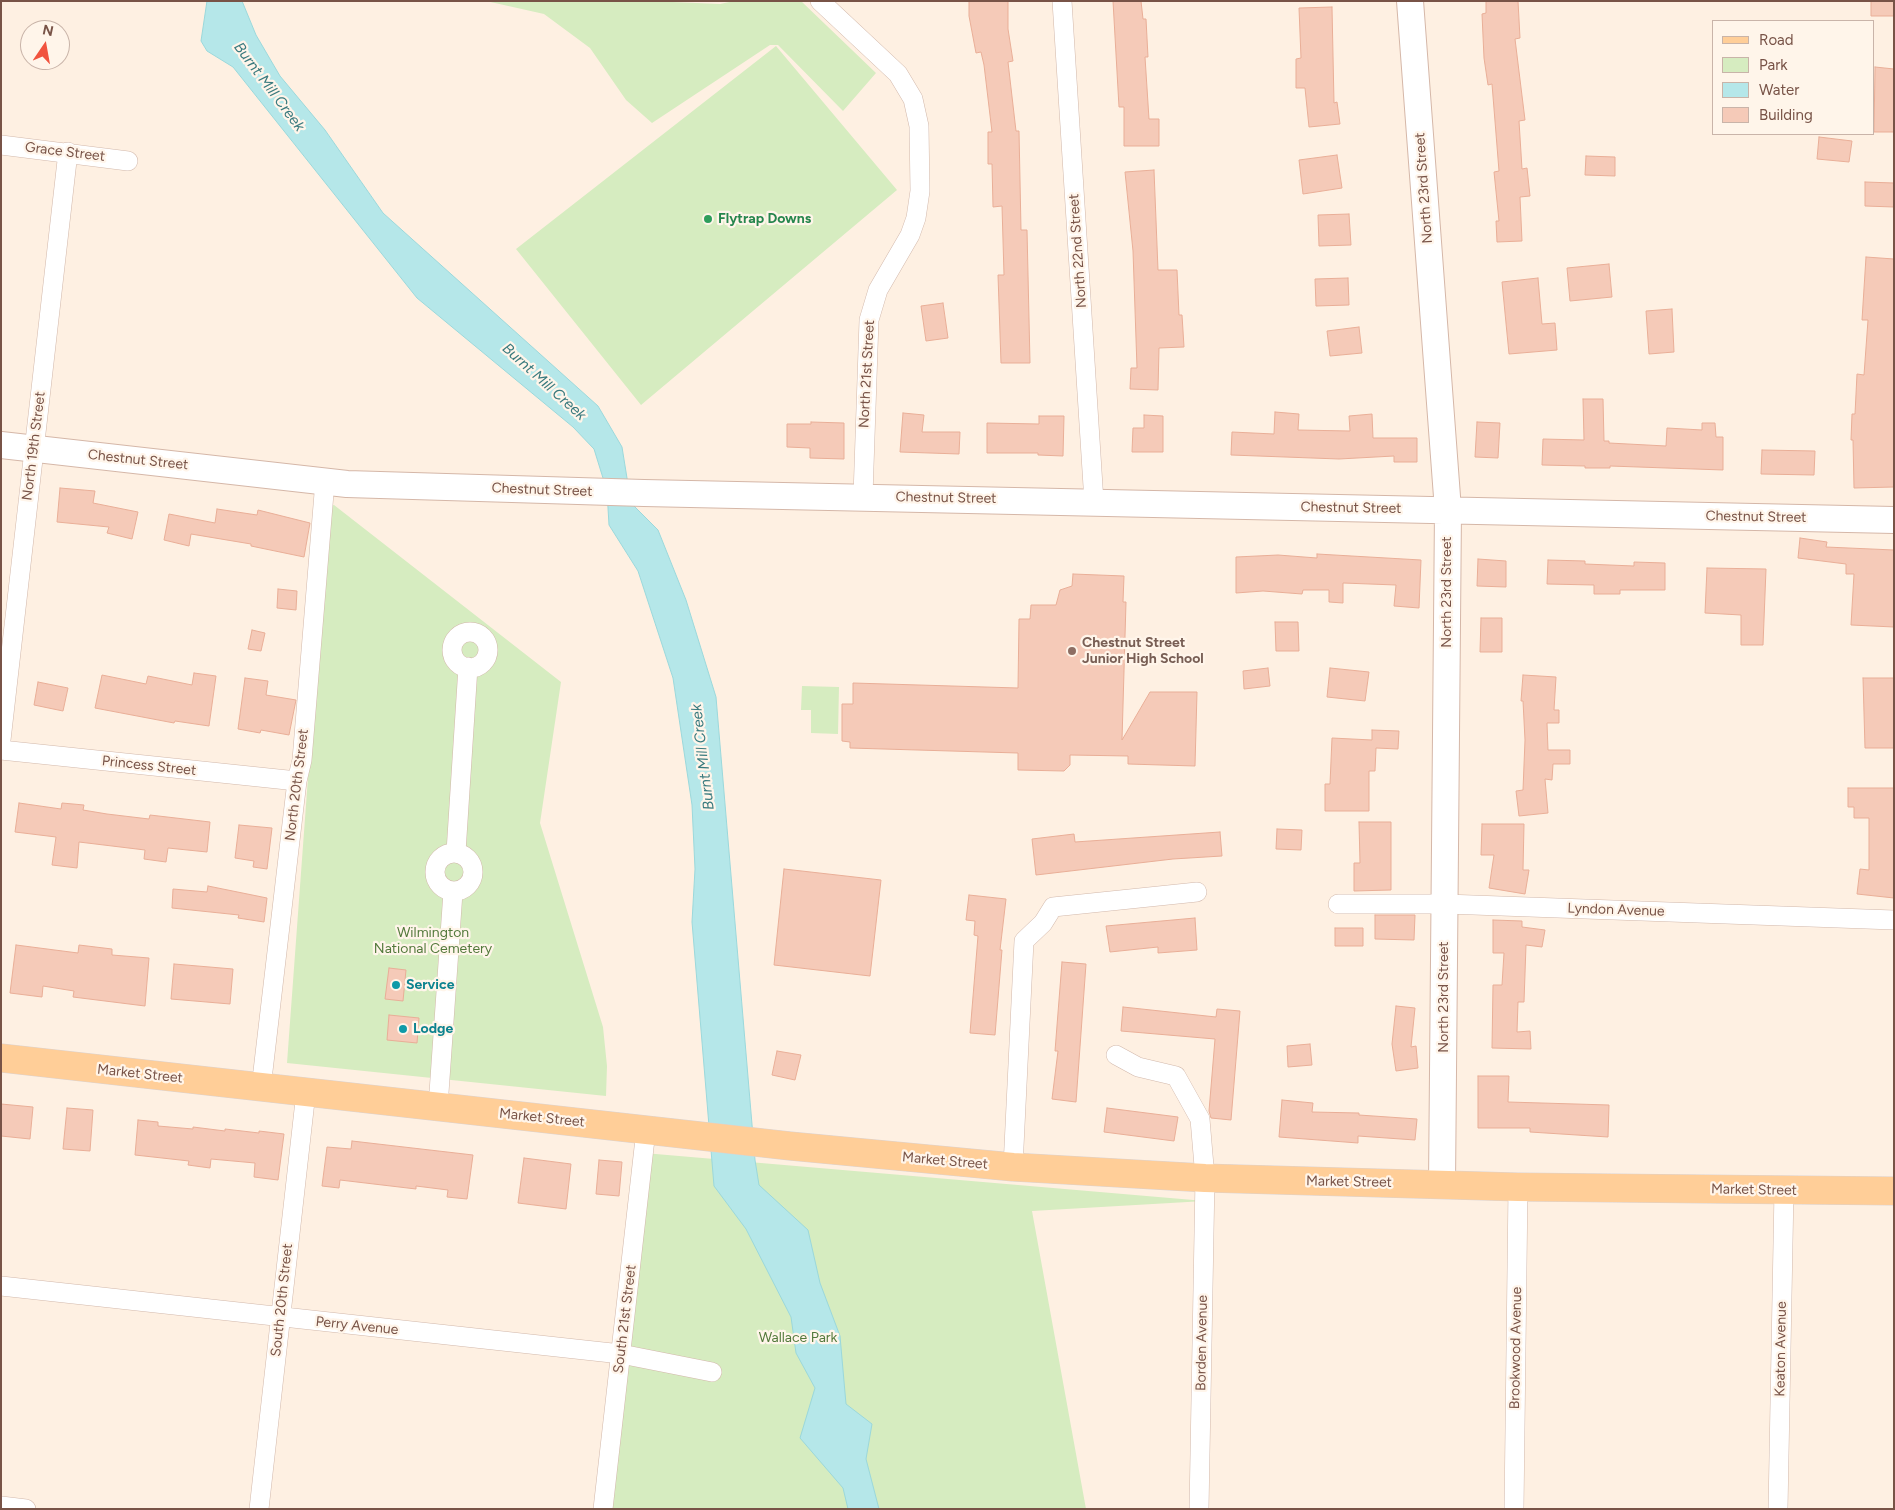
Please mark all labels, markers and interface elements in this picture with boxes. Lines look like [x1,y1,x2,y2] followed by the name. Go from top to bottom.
[20,20,70,70] north arrow
[1712,20,1875,135] legend
[41,21,55,40] text: N
[1759,31,1794,49] text: Road
[230,39,308,135] water label: Burnt Mill Creek
[1759,56,1788,74] text: Park
[1759,81,1799,99] text: Water
[1759,106,1813,124] text: Building
[1412,132,1436,244] street label: North 23rd Street
[24,139,106,165] street label: Grace Street
[1066,193,1090,309] street label: North 22nd Street
[718,211,811,227] place label: Flytrap Downs
[702,213,714,225] marker: Flytrap Downs
[856,319,878,429] street label: North 21st Street
[498,340,590,424] water label: Burnt Mill Creek
[19,391,49,501] street label: North 19th Street
[87,446,189,474] street label: Chestnut Street
[491,480,593,500] street label: Chestnut Street
[895,489,997,507] street label: Chestnut Street
[1300,499,1402,517] street label: Chestnut Street
[1705,508,1807,526] street label: Chestnut Street
[1439,536,1455,648] street label: North 23rd Street
[1082,635,1204,668] place label: Chestnut Street Junior High School
[1066,645,1078,657] marker: Chestnut Street Junior High School
[688,703,718,811] water label: Burnt Mill Creek
[282,728,312,842] street label: North 20th Street
[101,753,197,779] street label: Princess Street
[1567,900,1665,920] street label: Lyndon Avenue
[374,925,492,958] park label: Wilmington National Cemetery
[1436,941,1452,1053] street label: North 23rd Street
[406,977,454,993] place label: Service
[390,979,402,991] marker: Service
[413,1021,453,1037] place label: Lodge
[397,1023,409,1035] marker: Lodge
[96,1061,184,1087] street label: Market Street
[498,1105,586,1131] street label: Market Street
[901,1149,989,1173] street label: Market Street
[1306,1173,1392,1191] street label: Market Street
[1711,1181,1797,1199] street label: Market Street
[268,1243,296,1357] street label: South 20th Street
[610,1264,640,1374] street label: South 21st Street
[1507,1287,1525,1409] street label: Brookwood Avenue
[1193,1295,1211,1391] street label: Borden Avenue
[1772,1301,1790,1397] street label: Keaton Avenue
[315,1313,399,1339] street label: Perry Avenue
[759,1330,837,1346] park label: Wallace Park

